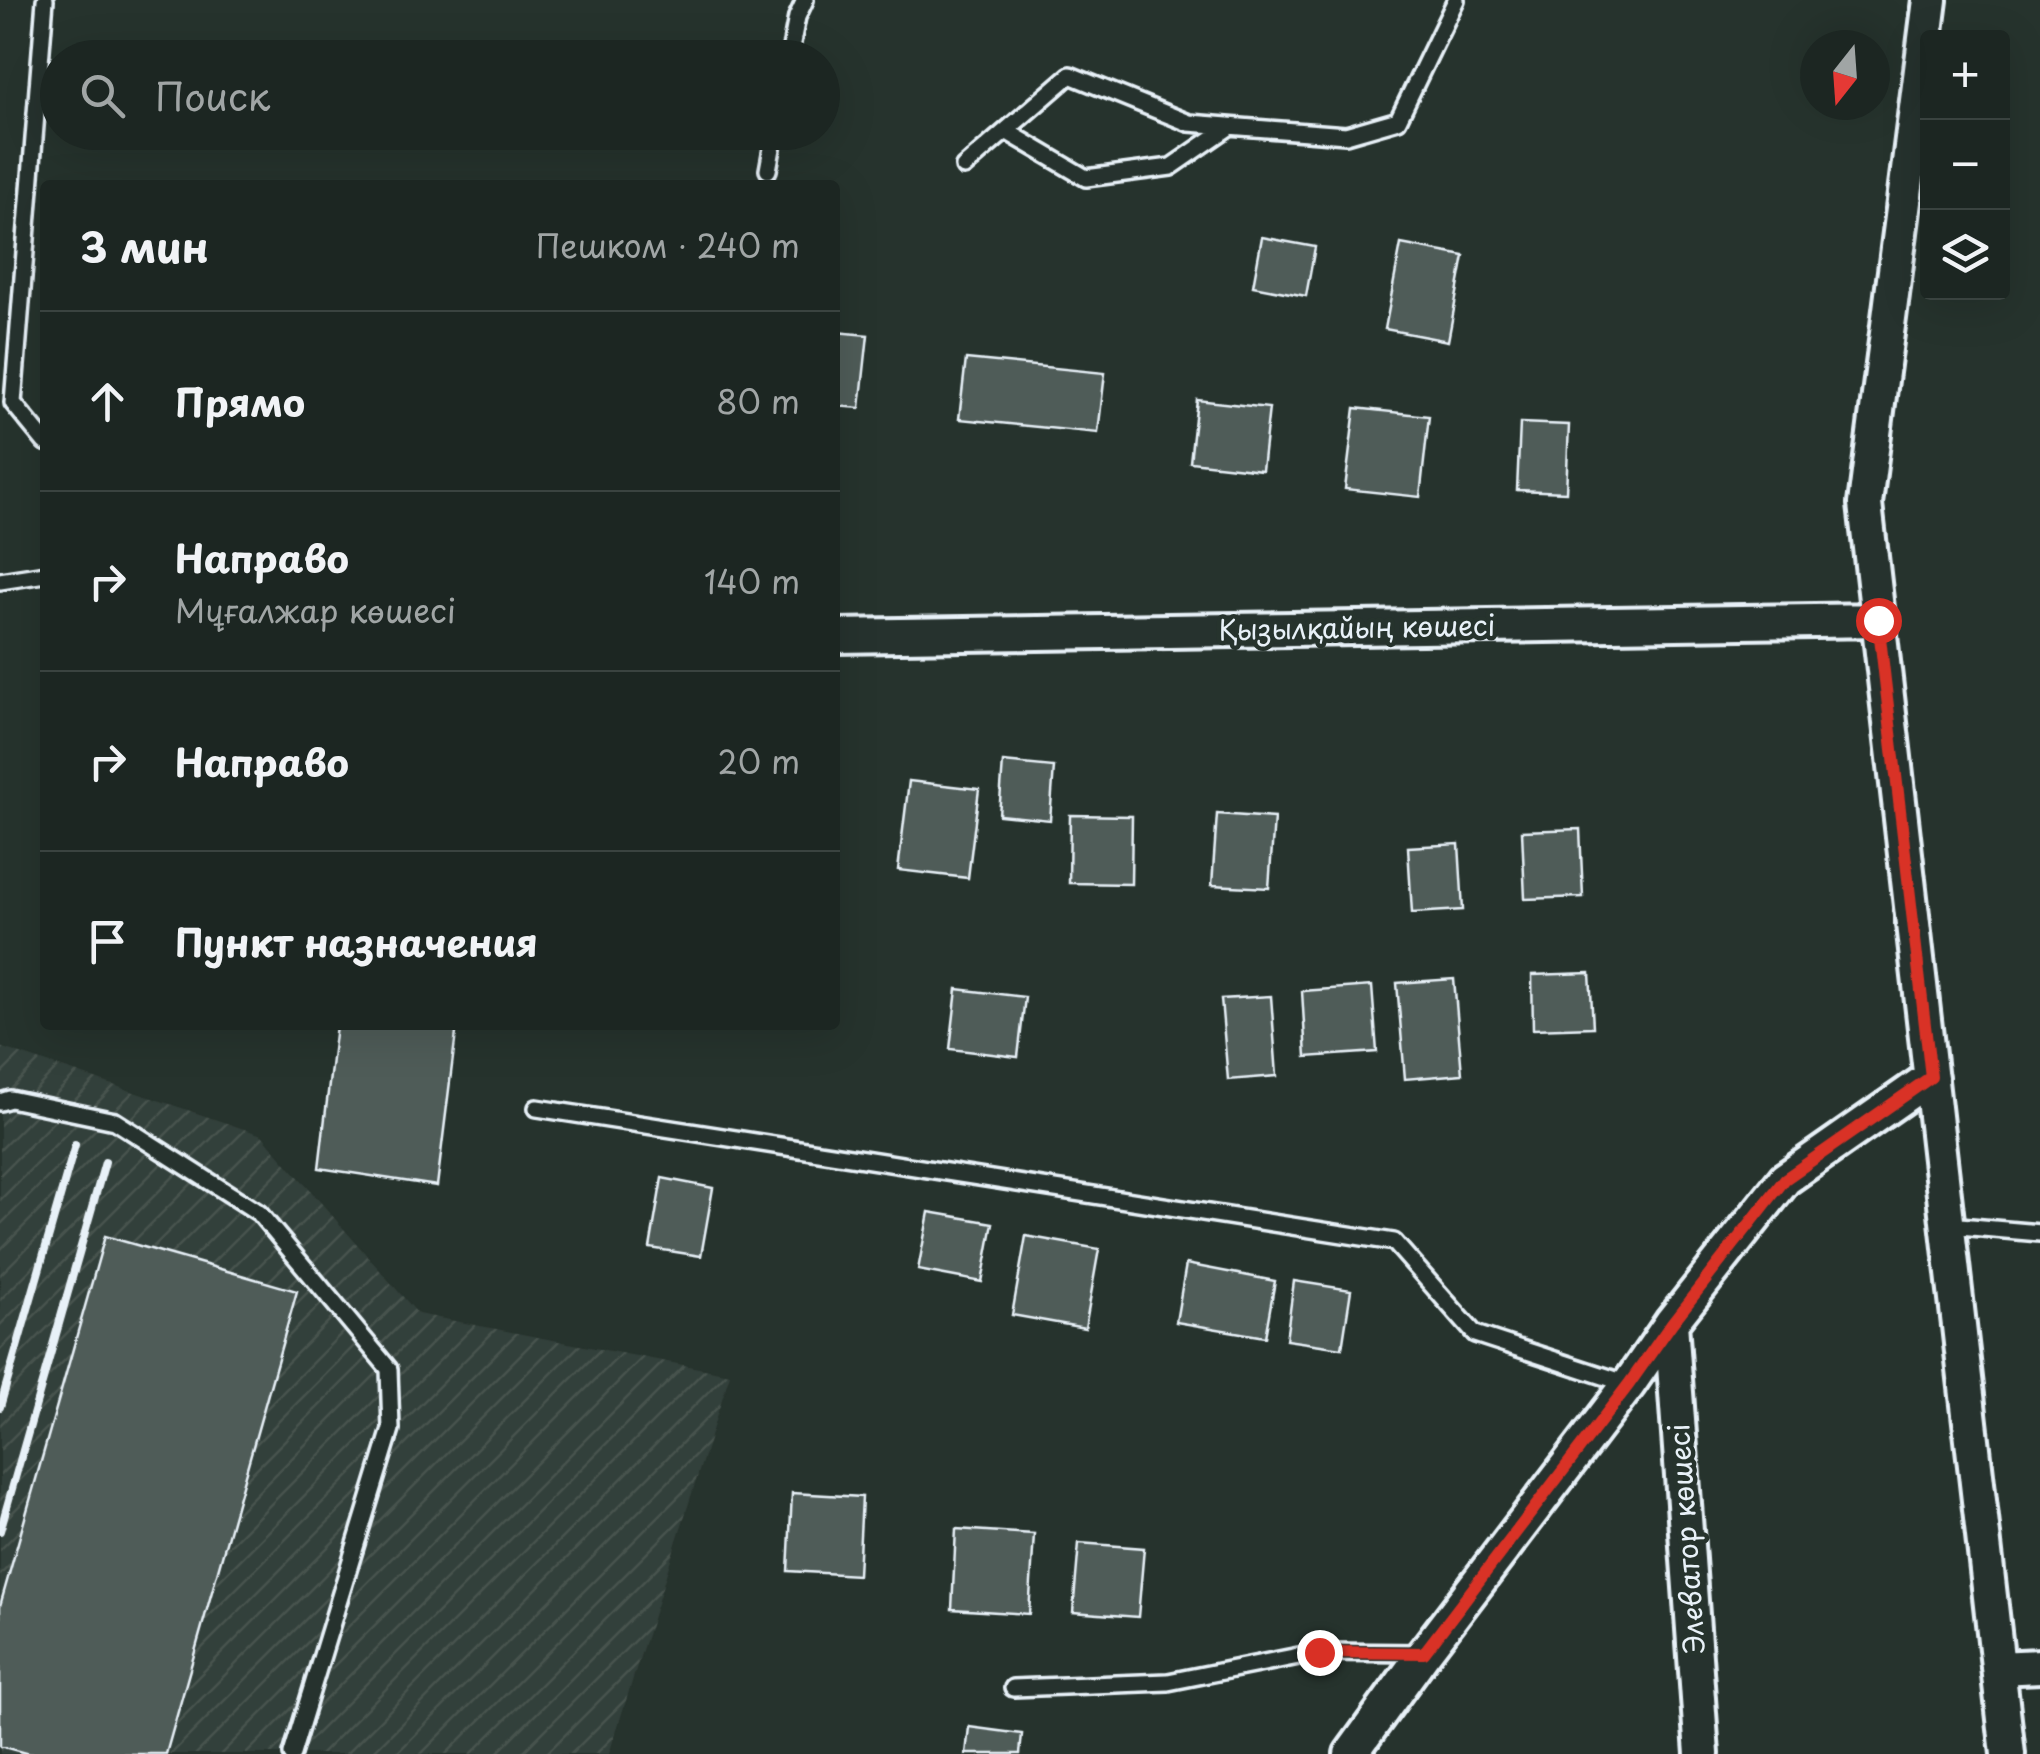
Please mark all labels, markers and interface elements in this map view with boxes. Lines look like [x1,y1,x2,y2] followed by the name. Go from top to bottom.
[1800,30,1890,120] north arrow
[1920,30,2010,300] map controls
[1920,30,2010,120] button: +
[40,40,840,150] search box
[155,67,270,124] text: Поиск
[75,68,130,123] icon: search
[1920,120,2010,210] button: −
[1920,210,2010,300] button: layers
[80,214,209,277] text: 3 мин
[536,221,800,269] text: Пешком · 240 m
[175,373,305,430] text: Прямо
[80,374,135,429] icon: ahead
[716,377,800,425] text: 80 m
[175,529,349,586] text: Направо
[80,554,135,609] icon: right
[704,557,800,605] text: 140 m
[175,586,456,634] text: Мұғалжар көшесі
[1856,598,1902,644] route start
[1218,603,1496,650] street label: Қызылқайың көшесі
[175,733,349,790] text: Направо
[80,734,135,789] icon: right
[718,737,800,785] text: 20 m
[175,913,538,970] text: Пункт назначения
[80,914,135,969] icon: arrive
[1656,1422,1715,1656] street label: Элеватор көшесі
[1297,1630,1343,1676] route end

